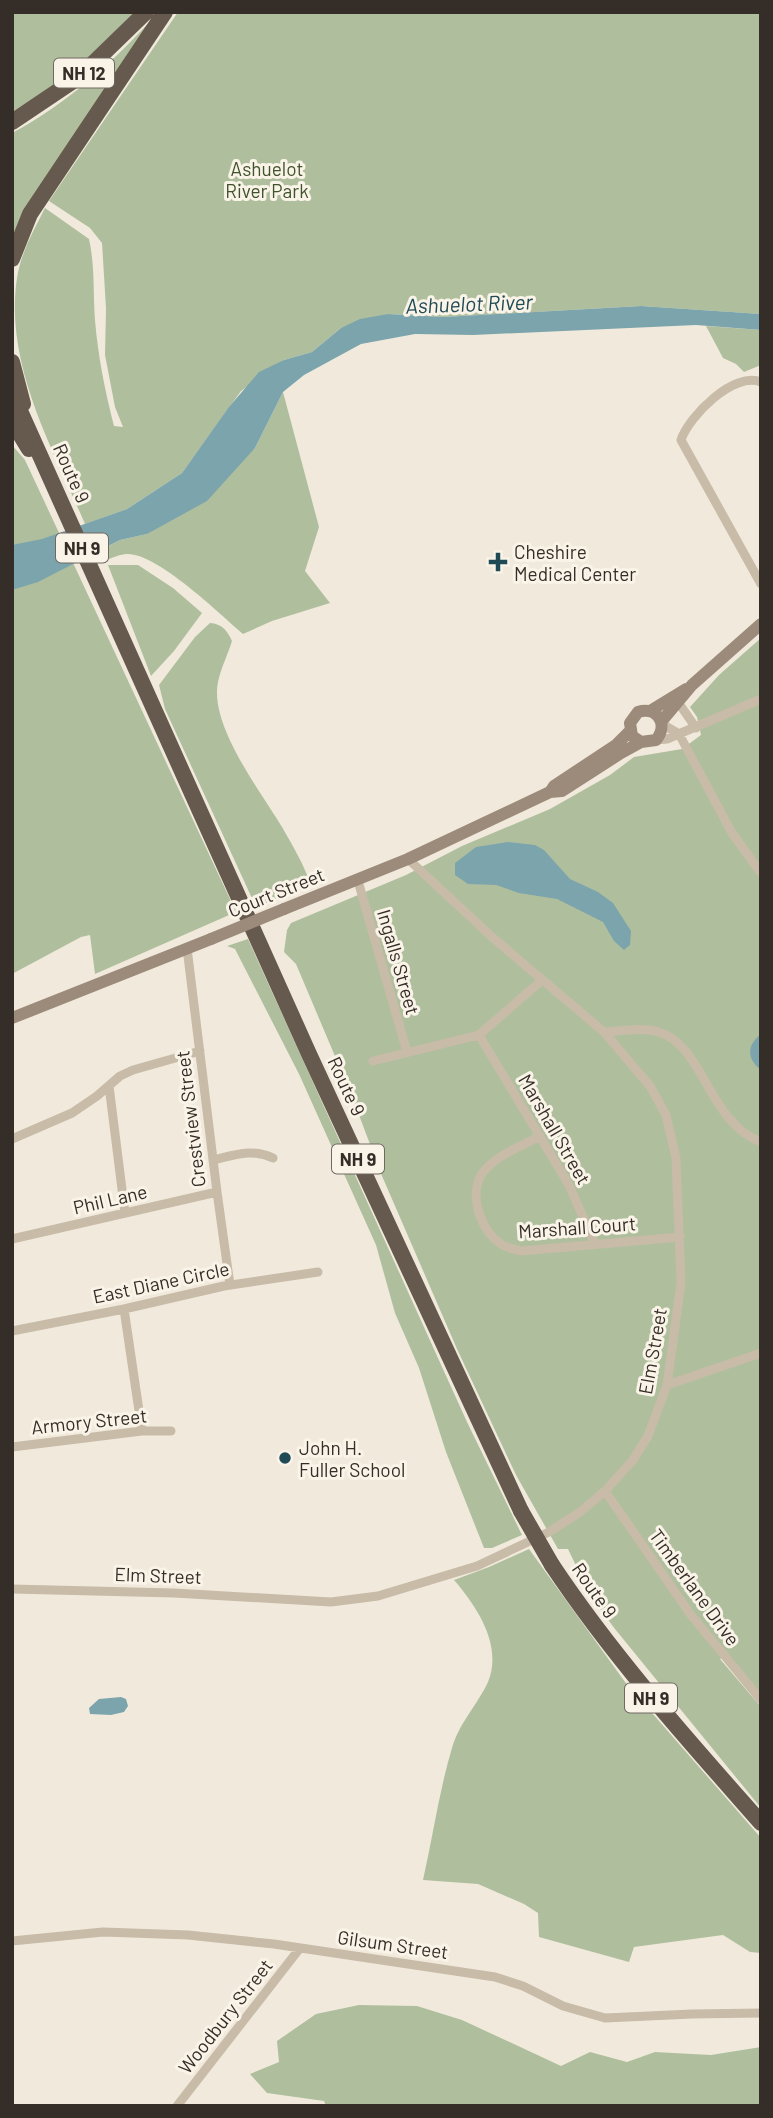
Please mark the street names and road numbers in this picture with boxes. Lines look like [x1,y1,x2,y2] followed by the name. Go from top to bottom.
[54,58,114,88] road number: NH 12
[49,440,95,506] street label: Route 9
[56,534,108,562] road number: NH 9
[224,862,328,922] street label: Court Street
[373,907,425,1017] street label: Ingalls Street
[170,1049,210,1189] street label: Crestview Street
[323,1053,371,1119] street label: Route 9
[514,1070,596,1188] street label: Marshall Street
[332,1144,384,1174] road number: NH 9
[71,1179,149,1219] street label: Phil Lane
[517,1211,637,1243] street label: Marshall Court
[91,1256,231,1308] street label: East Diane Circle
[633,1306,671,1396] street label: Elm Street
[30,1403,148,1439] street label: Armory Street
[645,1524,745,1650] street label: Timberlane Drive
[568,1558,622,1622] street label: Route 9
[114,1562,202,1588] street label: Elm Street
[625,1684,677,1713] road number: NH 9
[336,1925,450,1963] street label: Gilsum Street
[173,1954,277,2078] street label: Woodbury Street

